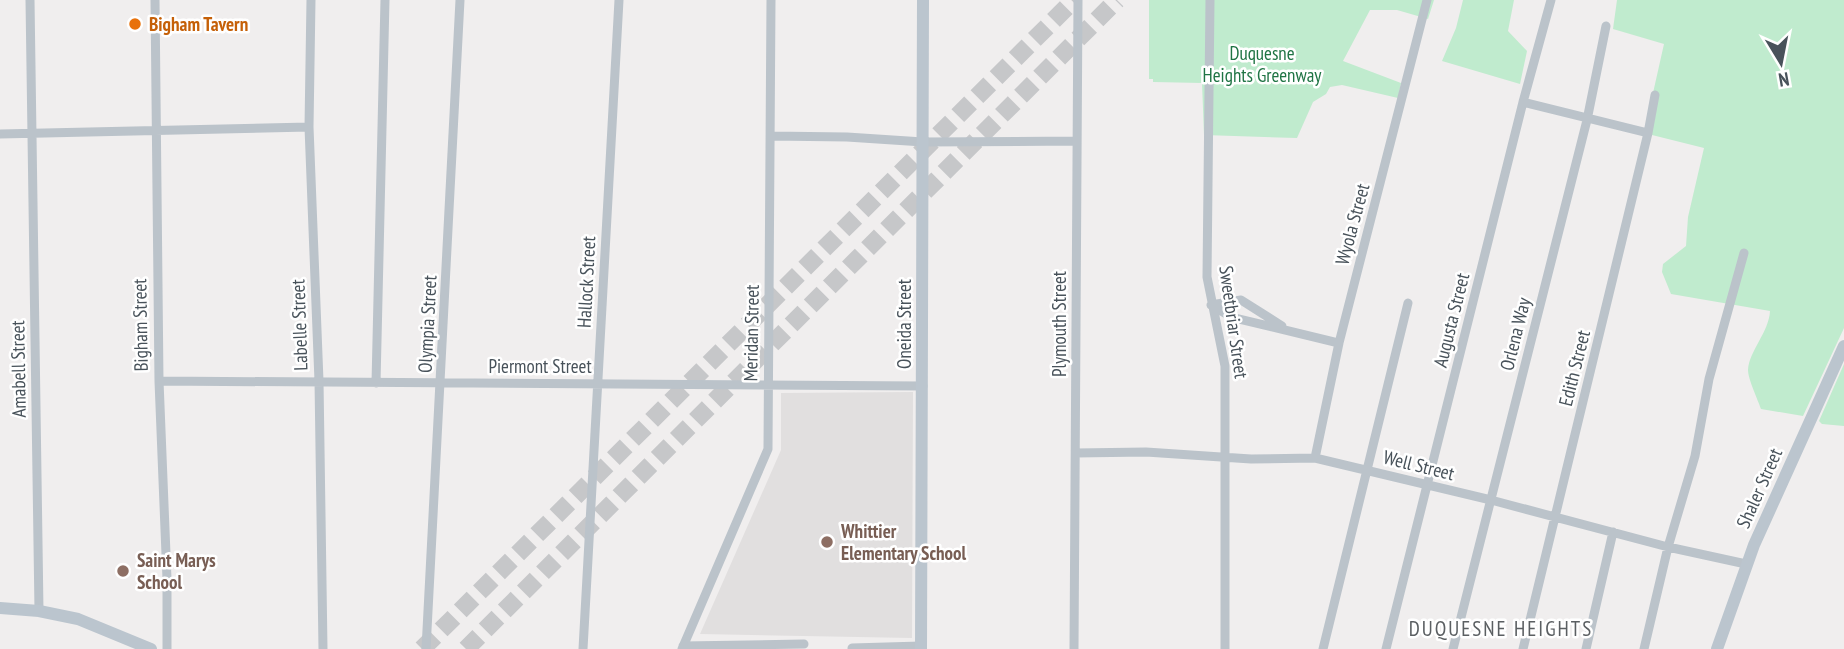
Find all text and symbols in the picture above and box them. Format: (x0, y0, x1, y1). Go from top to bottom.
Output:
place label: Bigham Tavern (149, 12, 248, 36)
marker: Bigham Tavern (127, 16, 143, 32)
north arrow (1746, 28, 1816, 98)
park label: Duquesne Heights Greenway (1203, 41, 1322, 87)
text: N (1777, 67, 1791, 92)
street label: Wyola Street (1330, 180, 1375, 267)
street label: Hallock Street (572, 235, 600, 329)
street label: Sweetbriar Street (1214, 264, 1254, 381)
street label: Plymouth Street (1047, 270, 1071, 377)
street label: Augusta Street (1428, 270, 1474, 370)
street label: Olympia Street (412, 274, 442, 373)
street label: Bigham Street (127, 278, 153, 372)
street label: Labelle Street (285, 278, 313, 371)
street label: Oneida Street (892, 278, 916, 369)
street label: Meridan Street (738, 284, 764, 382)
street label: Orlena Way (1494, 294, 1536, 373)
street label: Amabell Street (5, 319, 31, 418)
street label: Edith Street (1553, 327, 1595, 408)
street label: Piermont Street (488, 354, 592, 378)
street label: Shaler Street (1731, 444, 1788, 532)
street label: Well Street (1381, 445, 1458, 486)
place label: Whittier Elementary School (840, 519, 966, 565)
marker: Whittier Elementary School (819, 534, 835, 550)
place label: Saint Marys School (137, 548, 216, 594)
marker: Saint Marys School (115, 563, 131, 579)
district label: DUQUESNE HEIGHTS (1409, 615, 1593, 642)

